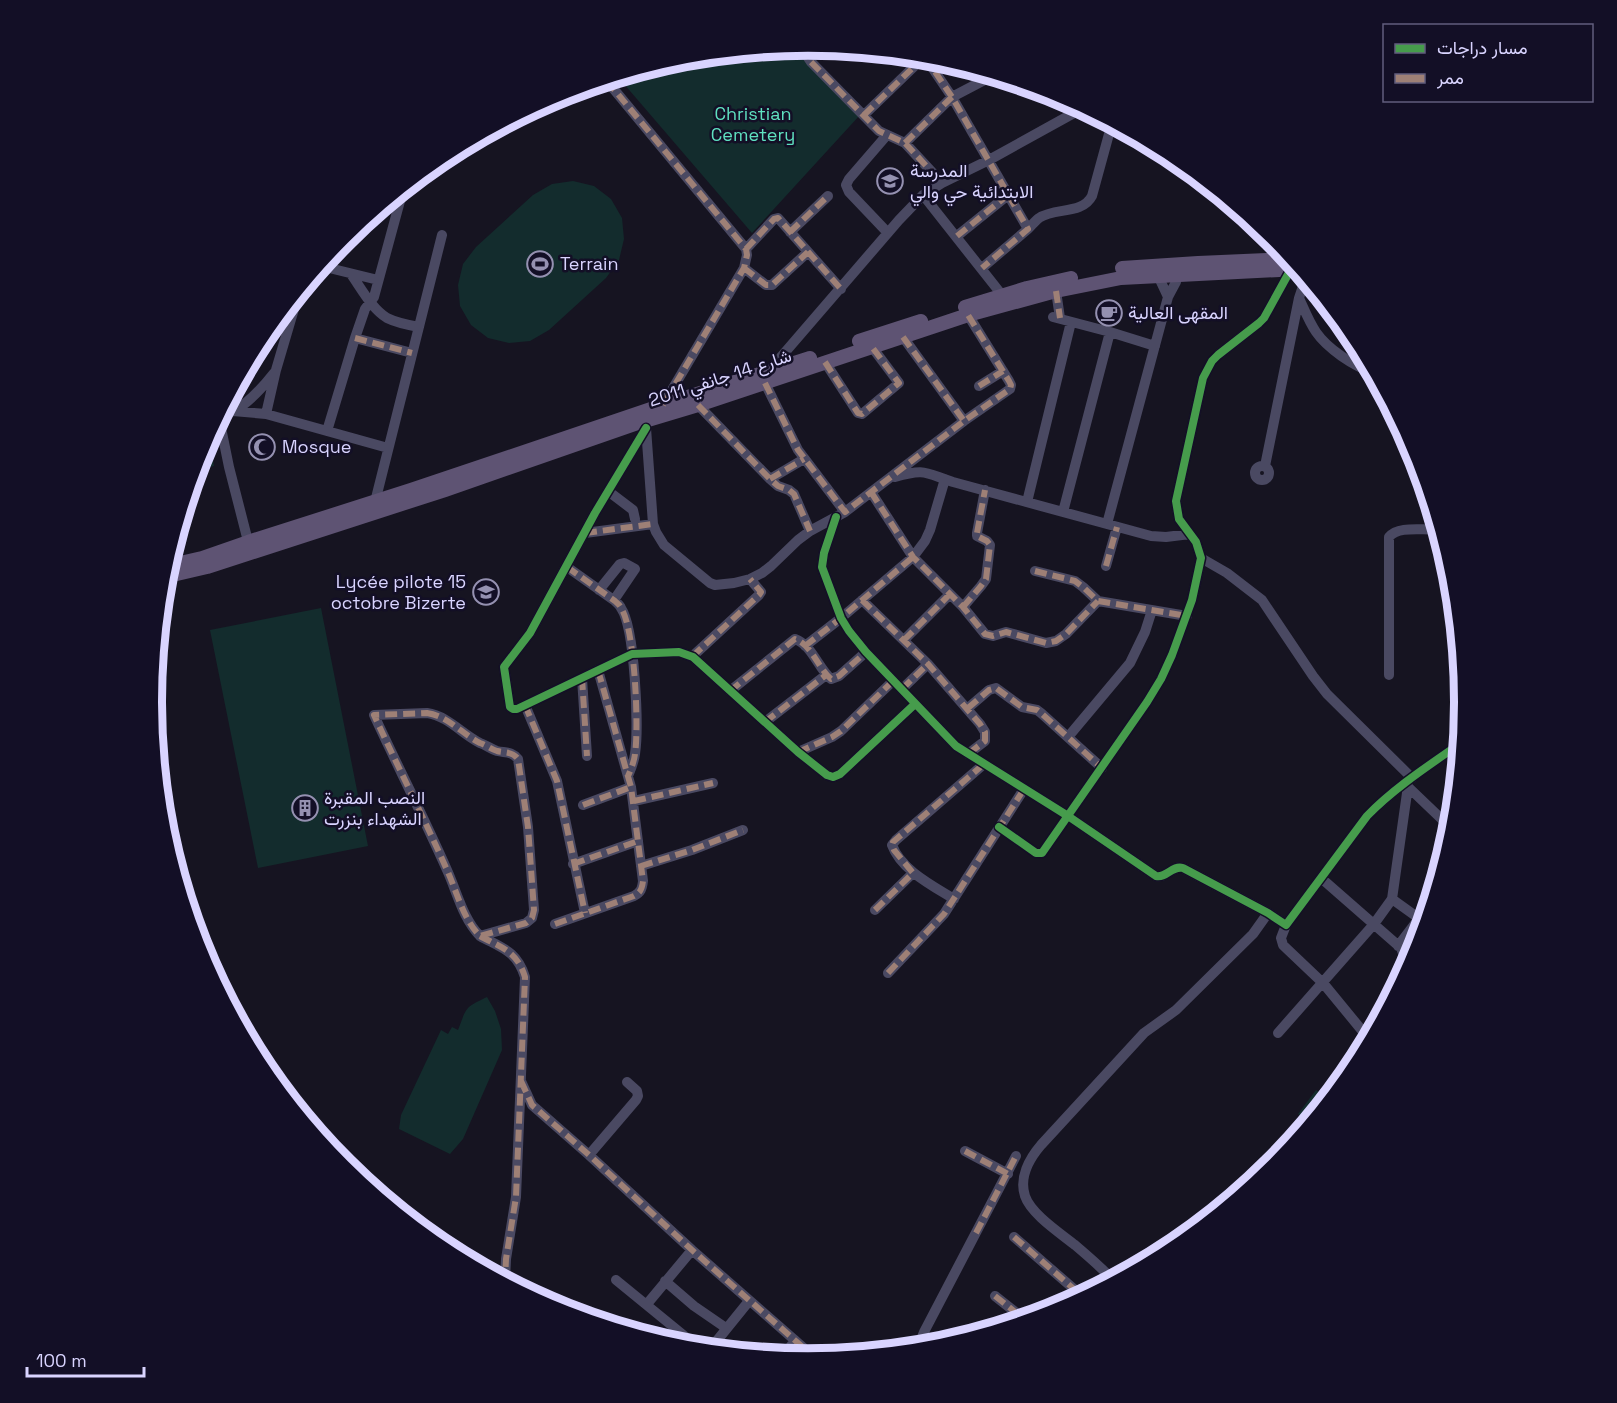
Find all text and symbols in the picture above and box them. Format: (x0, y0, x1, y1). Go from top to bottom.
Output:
legend (1383, 24, 1593, 102)
text: مسار دراجات (1437, 36, 1528, 59)
text: ممر (1436, 66, 1464, 89)
park label: Christian Cemetery (711, 102, 795, 146)
place label: المدرسة الابتدائية حي والي (910, 159, 1033, 207)
school or university icon: المدرسة الابتدائية حي والي (875, 166, 905, 196)
sports icon: Terrain (525, 249, 555, 279)
place label: Terrain (560, 252, 619, 275)
cafe icon: المقهى العالية (1094, 298, 1124, 328)
place label: المقهى العالية (1128, 301, 1228, 324)
street label: شارع 14 جانفي 2011 (646, 344, 795, 415)
mosque icon: Mosque (247, 432, 277, 462)
place label: Mosque (282, 435, 351, 458)
place label: Lycée pilote 15 octobre Bizerte (331, 570, 466, 614)
school or university icon: Lycée pilote 15 octobre Bizerte (471, 577, 501, 607)
place label: النصب المقبرة الشهداء بنزرت (324, 786, 425, 830)
building icon: النصب المقبرة الشهداء بنزرت (290, 793, 320, 823)
scale bar (27, 1340, 144, 1378)
text: 100 m (36, 1349, 87, 1372)

